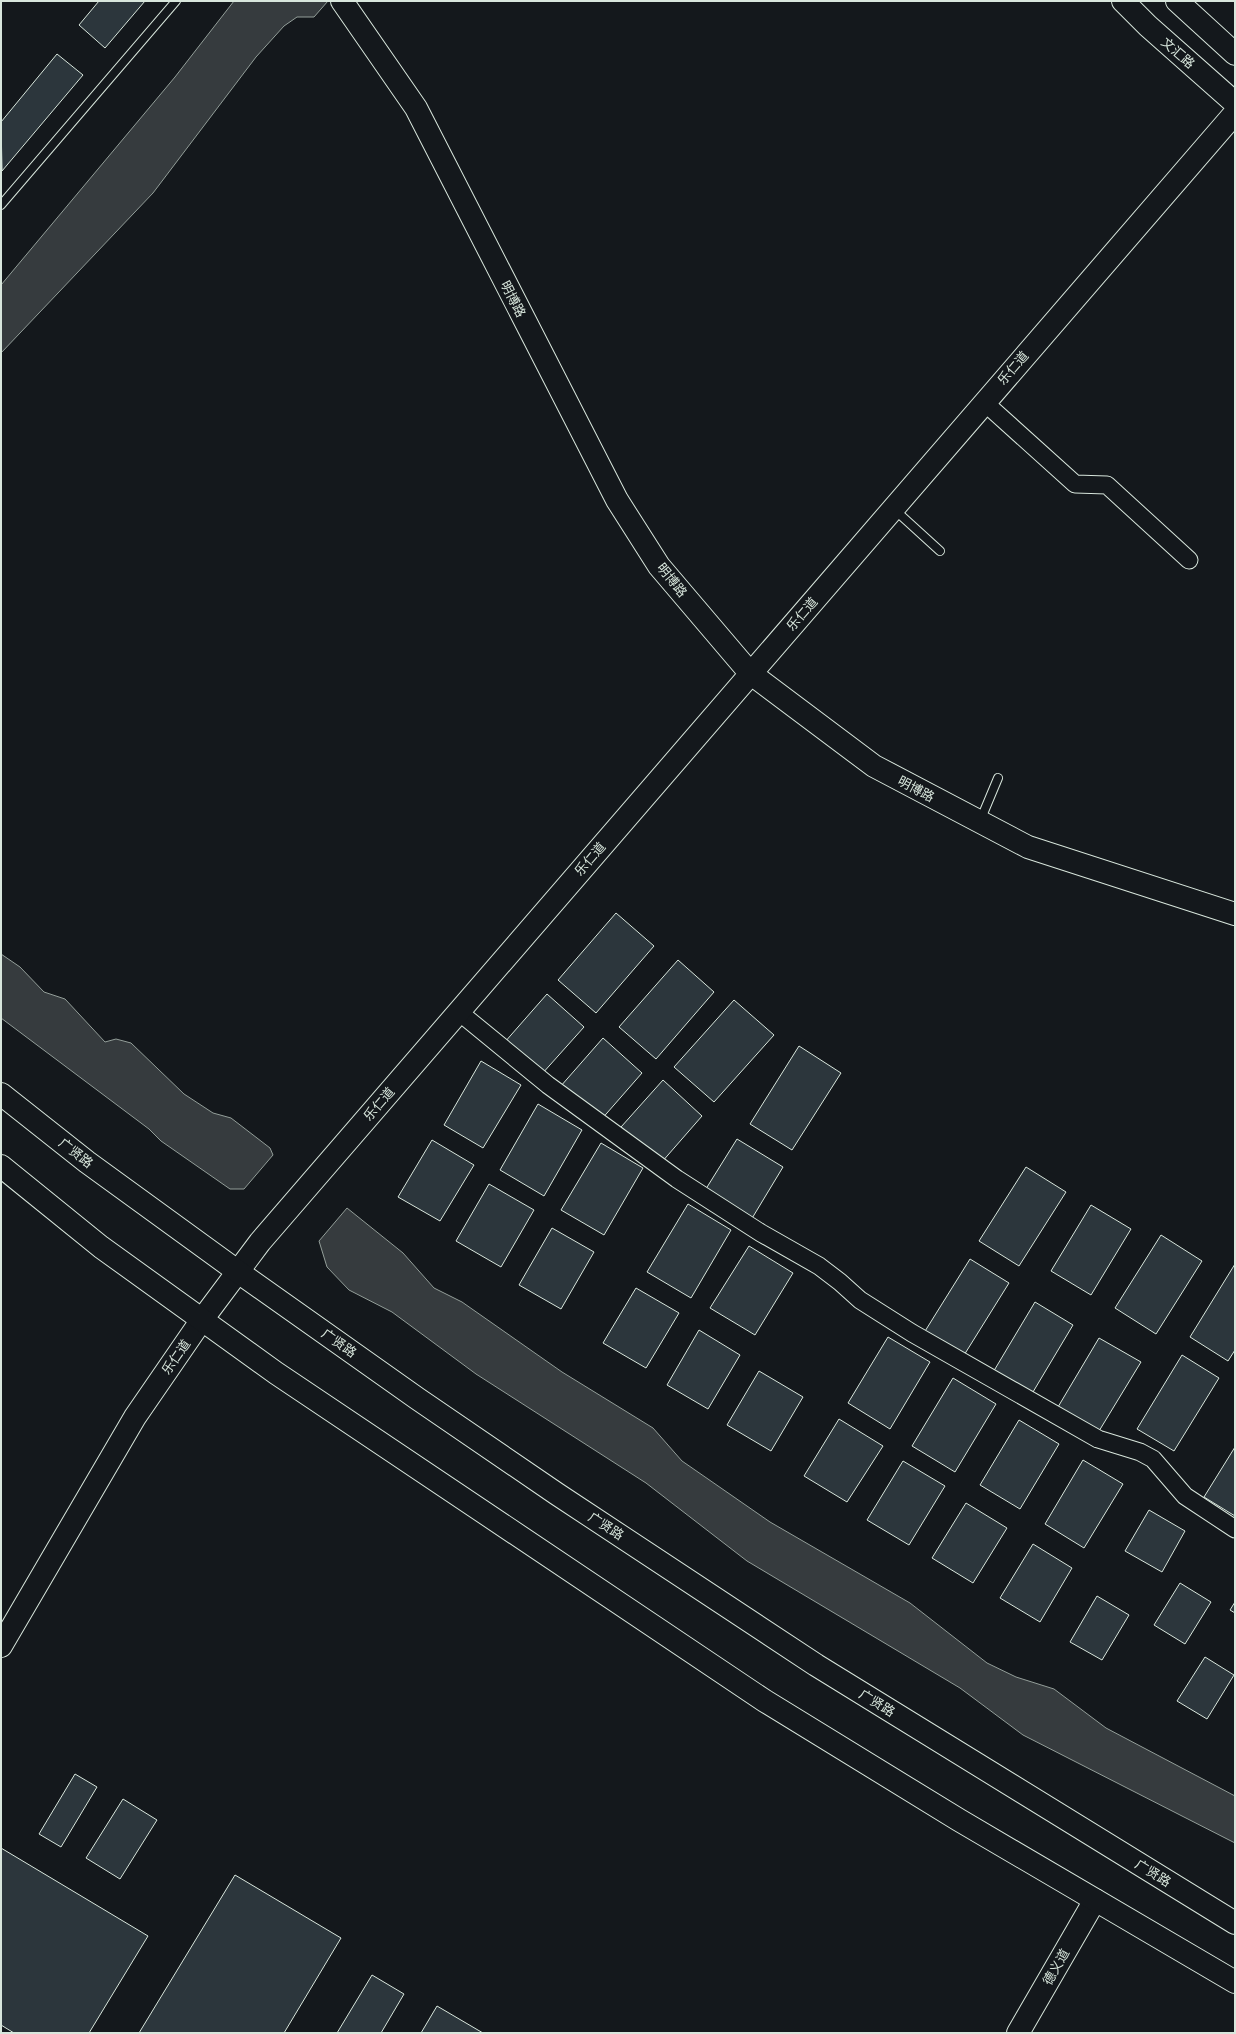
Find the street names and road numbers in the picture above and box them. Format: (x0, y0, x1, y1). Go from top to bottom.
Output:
street label: 文汇路 (1158, 35, 1198, 71)
street label: 明博路 (497, 278, 529, 320)
street label: 乐仁道 (995, 348, 1031, 388)
street label: 明博路 (654, 560, 690, 600)
street label: 乐仁道 (784, 594, 820, 634)
street label: 明博路 (895, 773, 937, 805)
street label: 乐仁道 (572, 839, 608, 879)
street label: 乐仁道 (361, 1084, 397, 1124)
street label: 广贤路 (56, 1135, 96, 1171)
street label: 广贤路 (319, 1326, 359, 1360)
street label: 乐仁道 (159, 1337, 193, 1377)
street label: 广贤路 (586, 1509, 626, 1543)
street label: 广贤路 (856, 1686, 898, 1720)
street label: 广贤路 (1132, 1856, 1174, 1890)
street label: 德义道 (1040, 1946, 1072, 1988)

